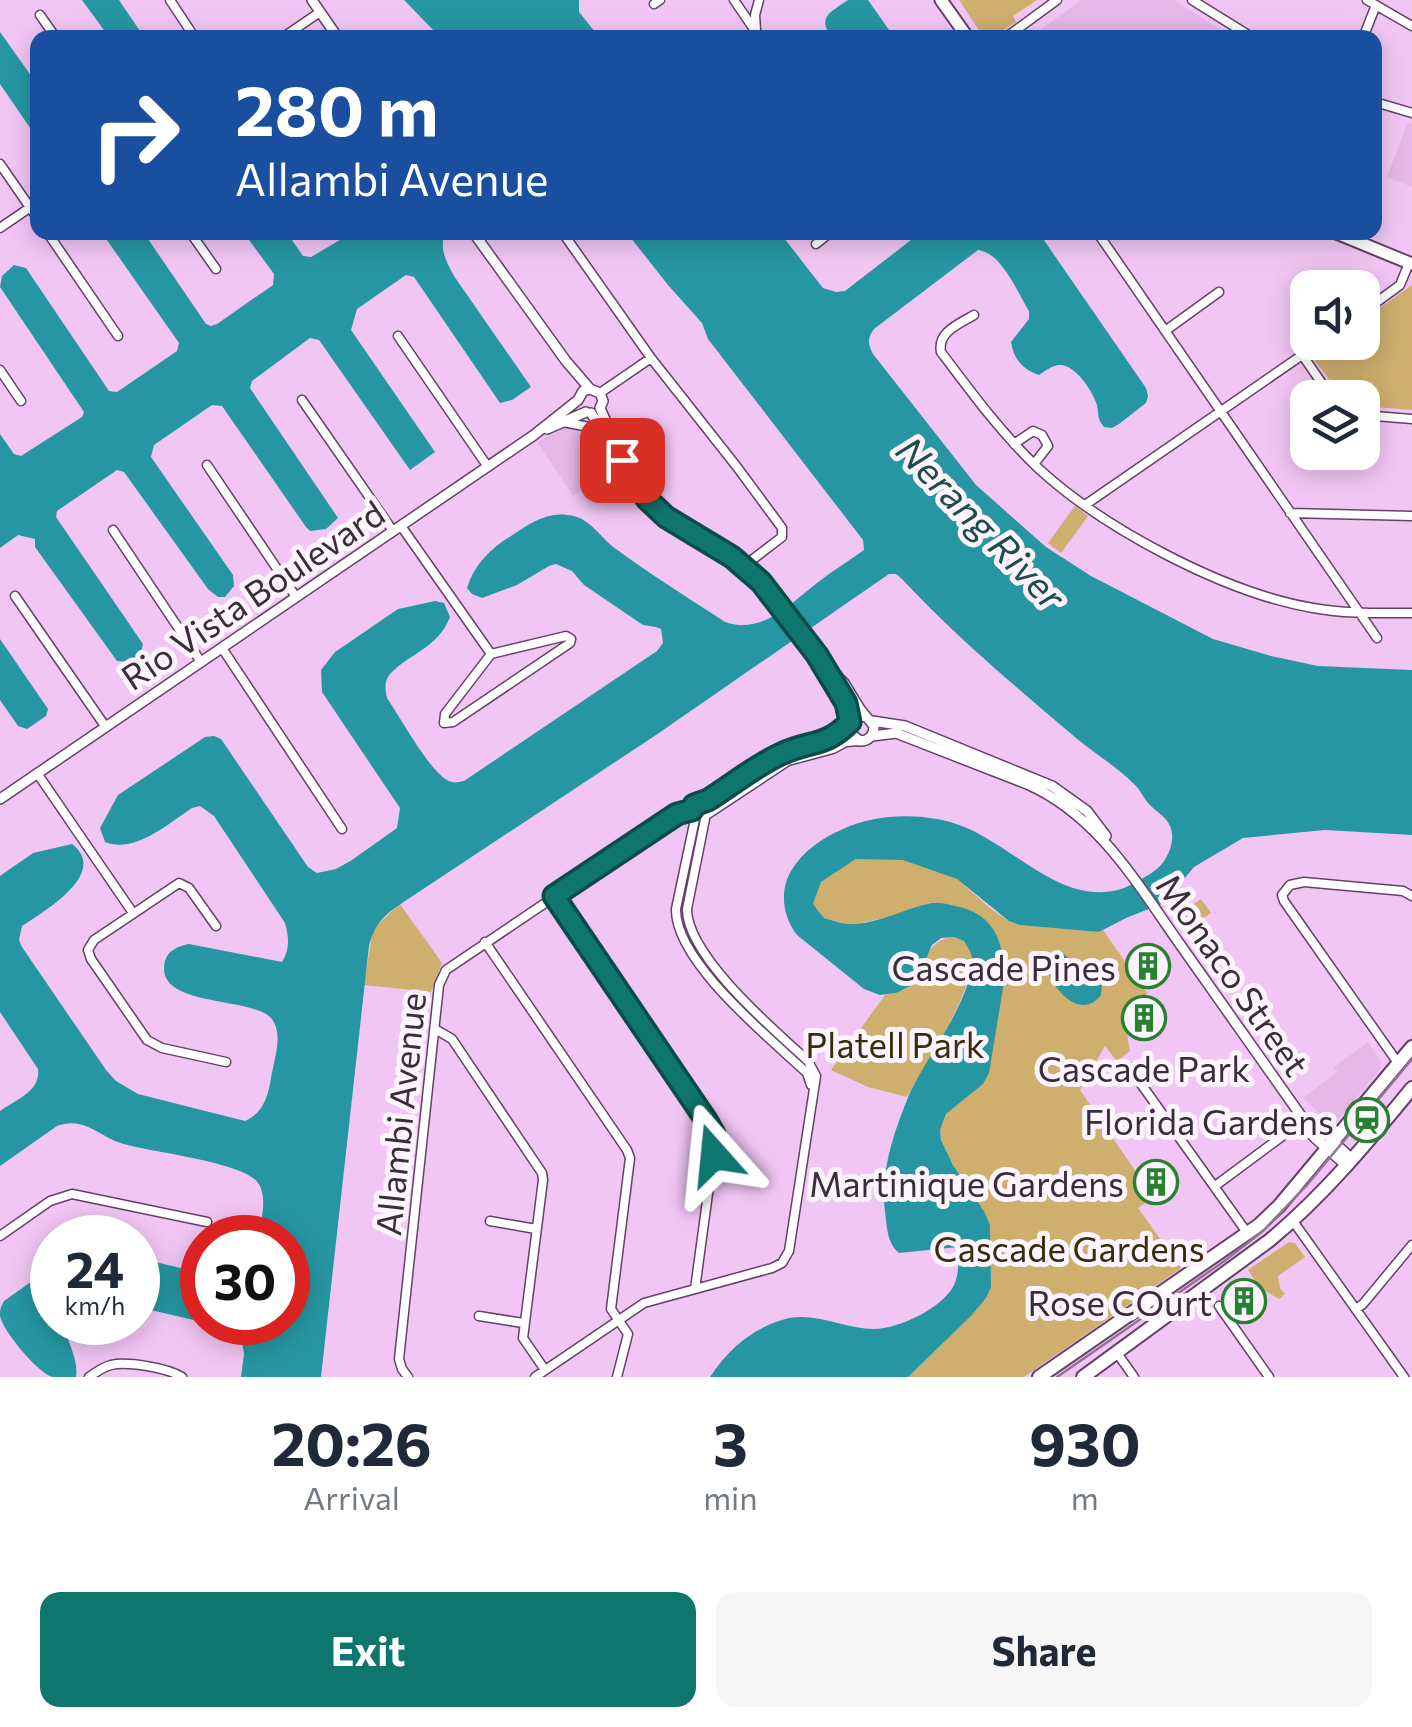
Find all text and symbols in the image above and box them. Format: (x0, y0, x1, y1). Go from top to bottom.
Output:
text: 280 m (235, 65, 439, 150)
icon: right (70, 70, 200, 200)
text: Allambi Avenue (235, 150, 549, 205)
map controls (1290, 270, 1380, 470)
button: sound (1290, 270, 1380, 360)
button: layers (1290, 380, 1380, 470)
pin (580, 418, 665, 503)
water label: Nerang River (888, 426, 1077, 620)
icon: arrive (595, 433, 650, 488)
street label: Rio Vista Boulevard (112, 490, 392, 698)
street label: Monaco Street (1149, 865, 1319, 1083)
building icon: Cascade Pines (1125, 943, 1171, 989)
place label: Cascade Pines (891, 945, 1116, 988)
street label: Allambi Avenue (365, 990, 433, 1238)
building icon: Cascade Park (1121, 995, 1167, 1041)
park label: Platell Park (805, 1022, 985, 1065)
place label: Cascade Park (1038, 1046, 1250, 1089)
station icon: Florida Gardens (1344, 1097, 1390, 1143)
place label: Florida Gardens (1084, 1099, 1334, 1142)
position arrow (662, 1103, 766, 1207)
building icon: Martinique Gardens (1133, 1159, 1179, 1205)
place label: Martinique Gardens (809, 1161, 1124, 1204)
speed limit sign: 30 (180, 1215, 310, 1345)
park label: Cascade Gardens (933, 1226, 1205, 1269)
text: 24 (66, 1237, 124, 1298)
building icon: Rose COurt (1221, 1278, 1267, 1324)
place label: Rose COurt (1028, 1280, 1212, 1323)
text: km/h (65, 1290, 125, 1320)
text: 20:26 (271, 1405, 432, 1478)
text: 3 (713, 1405, 748, 1478)
text: 930 (1029, 1405, 1141, 1478)
text: Arrival (303, 1477, 400, 1517)
text: min (703, 1477, 758, 1517)
text: m (1071, 1477, 1099, 1517)
button: Exit (40, 1592, 696, 1707)
button: Share (716, 1592, 1372, 1707)

